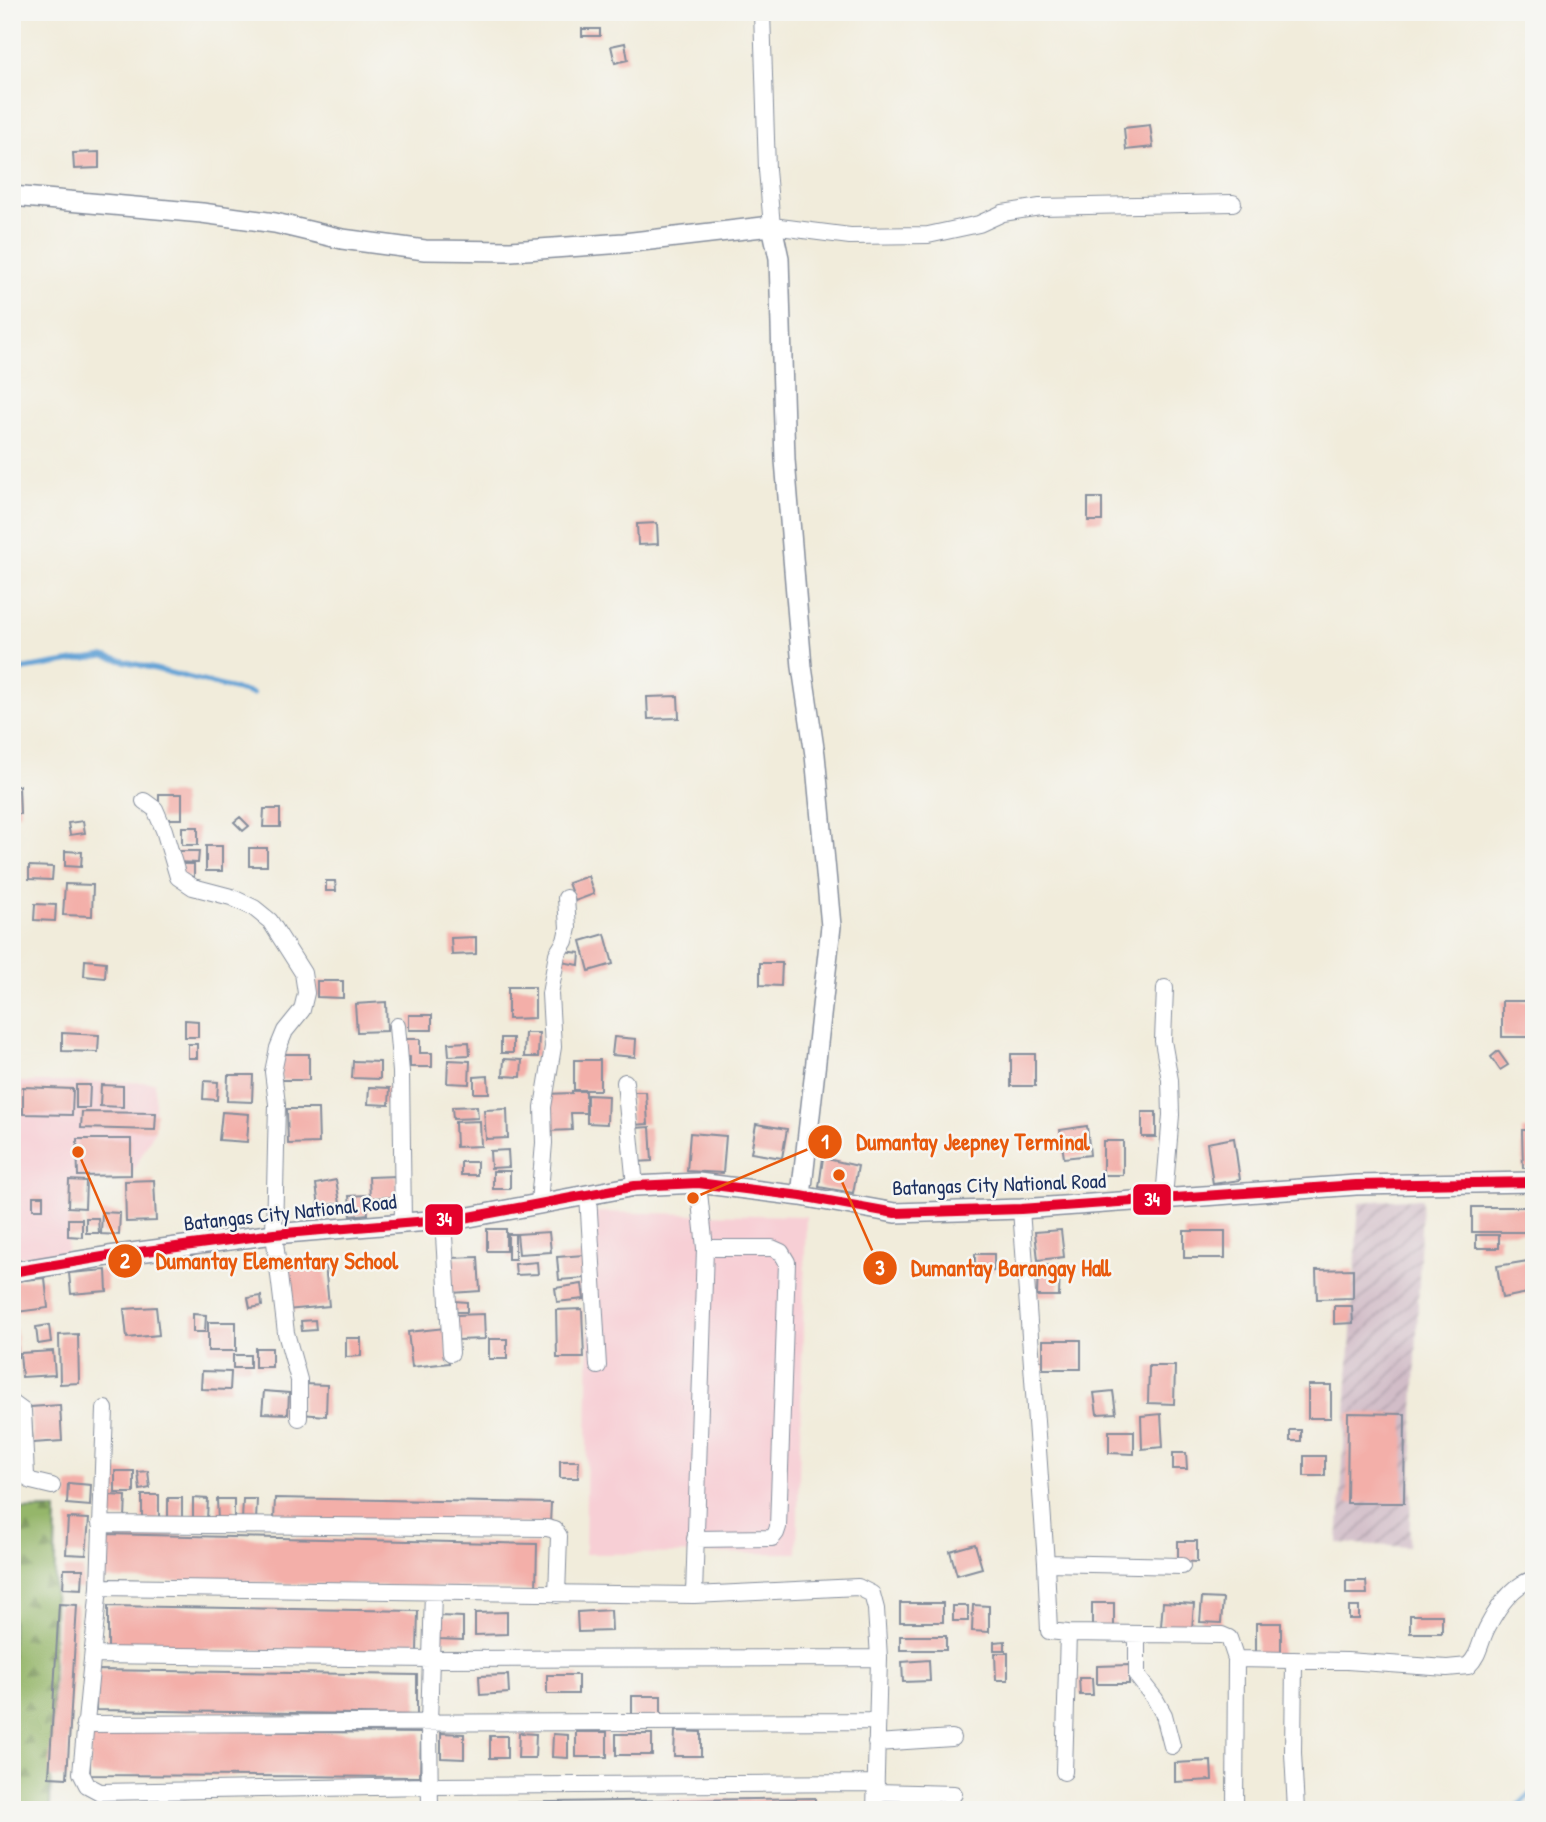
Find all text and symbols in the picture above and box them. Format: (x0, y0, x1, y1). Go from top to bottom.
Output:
callout: Dumantay Jeepney Terminal (807, 1120, 1104, 1164)
text: Dumantay Jeepney Terminal (856, 1126, 1091, 1158)
text: 1 (821, 1127, 829, 1156)
street label: Batangas City National Road (892, 1166, 1106, 1202)
line badge: 34 (1132, 1183, 1172, 1216)
street label: Batangas City National Road (182, 1186, 398, 1238)
text: 34 (1144, 1186, 1160, 1212)
line badge: 34 (424, 1203, 464, 1236)
text: 34 (436, 1206, 452, 1232)
callout: Dumantay Elementary School (107, 1239, 413, 1283)
text: Dumantay Elementary School (156, 1245, 399, 1277)
text: 2 (120, 1246, 130, 1275)
callout: Dumantay Barangay Hall (862, 1246, 1125, 1290)
text: Dumantay Barangay Hall (911, 1252, 1112, 1284)
text: 3 (875, 1253, 885, 1282)

